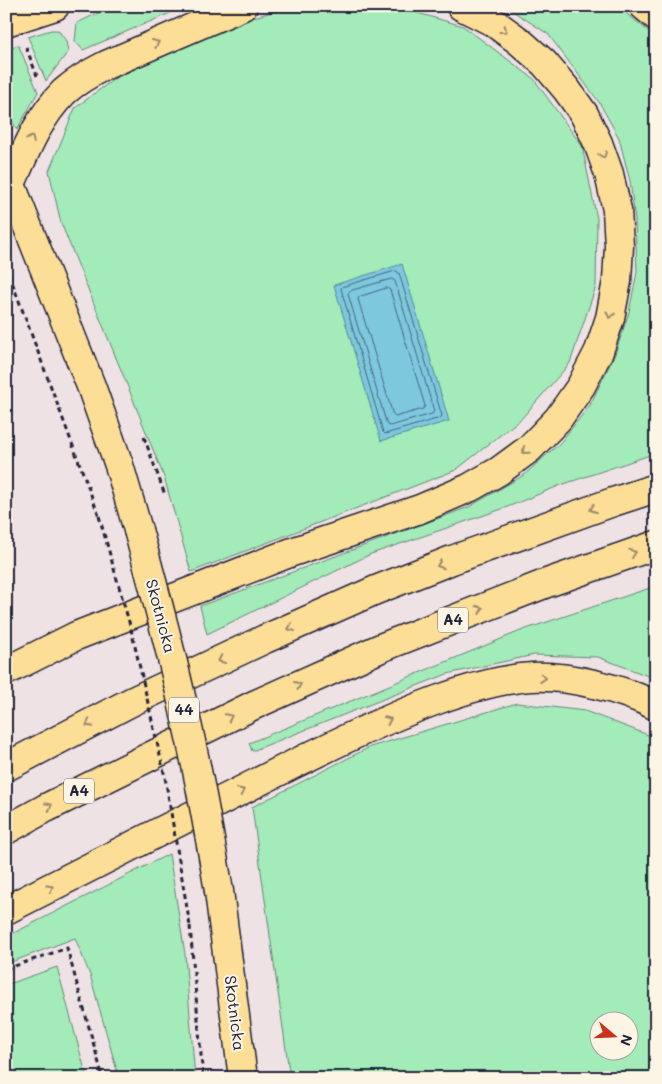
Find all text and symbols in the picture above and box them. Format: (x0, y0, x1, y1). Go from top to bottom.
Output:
one-way arrow (498, 24, 508, 33)
one-way arrow (151, 39, 160, 50)
one-way arrow (25, 135, 36, 144)
one-way arrow (597, 151, 607, 159)
one-way arrow (605, 311, 616, 320)
one-way arrow (522, 445, 531, 454)
one-way arrow (589, 503, 598, 513)
one-way arrow (628, 549, 637, 559)
one-way arrow (437, 559, 445, 569)
street label: Skotnicka (142, 577, 181, 655)
one-way arrow (475, 605, 484, 615)
road number: A4 (438, 608, 468, 632)
one-way arrow (287, 622, 296, 632)
one-way arrow (217, 654, 226, 664)
one-way arrow (539, 672, 547, 683)
one-way arrow (293, 680, 302, 691)
road number: 44 (169, 698, 199, 722)
one-way arrow (223, 714, 232, 724)
one-way arrow (383, 715, 392, 726)
one-way arrow (86, 718, 95, 728)
road number: A4 (64, 778, 94, 804)
one-way arrow (236, 787, 245, 797)
one-way arrow (44, 802, 53, 812)
one-way arrow (44, 884, 53, 894)
street label: Skotnicka (220, 974, 251, 1052)
north arrow (590, 1012, 640, 1062)
text: N (616, 1032, 637, 1049)

